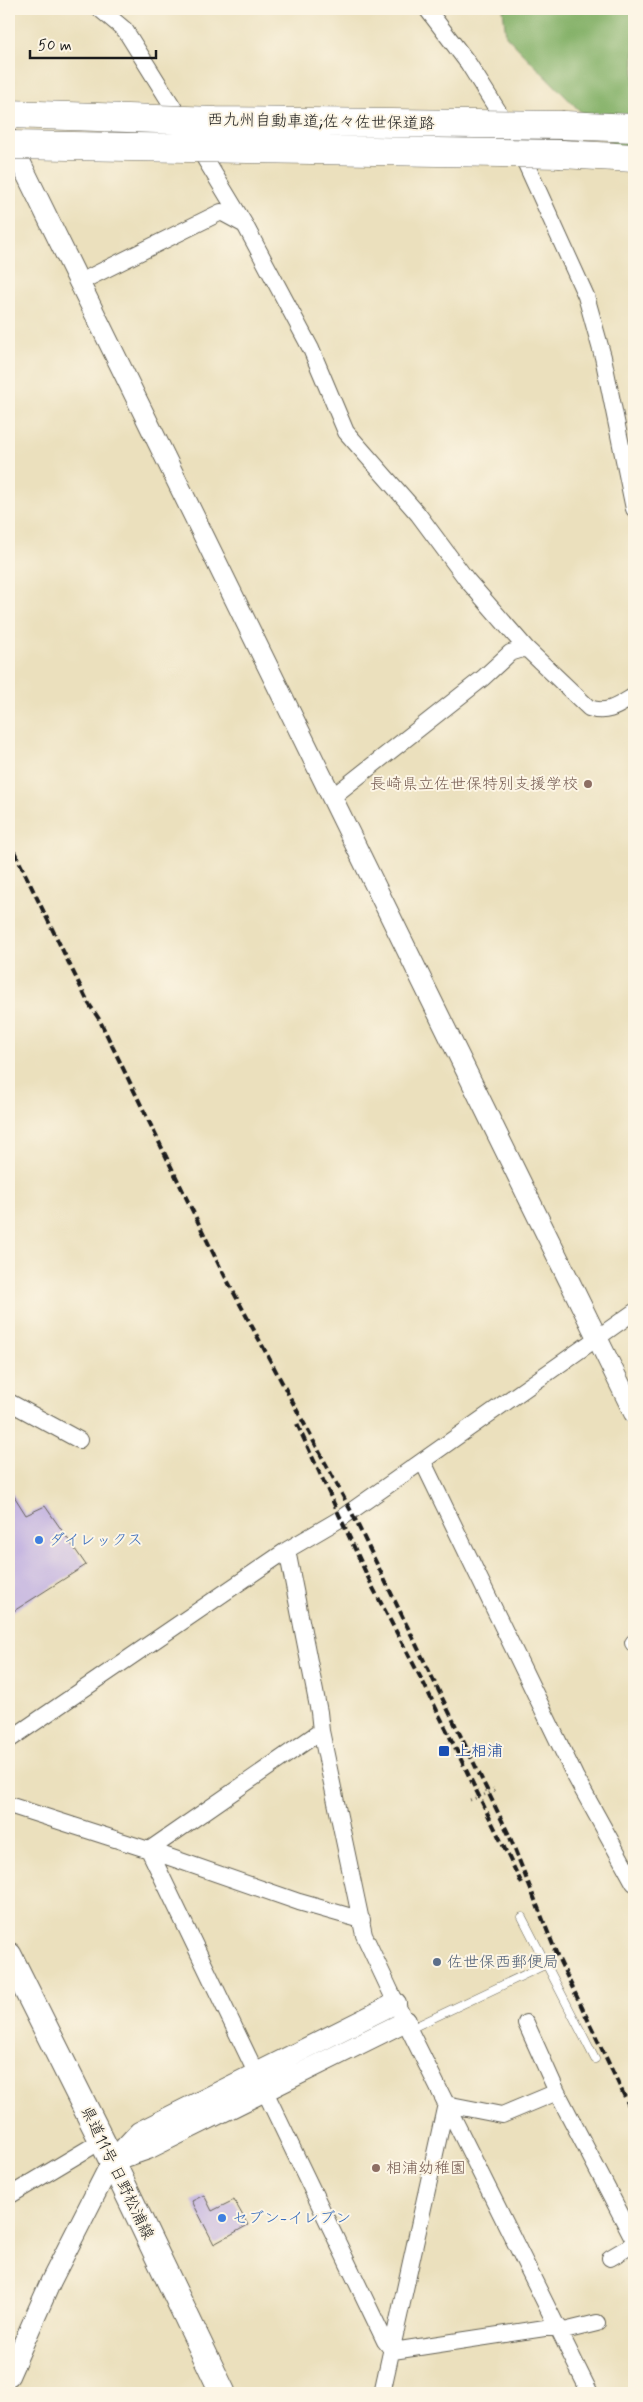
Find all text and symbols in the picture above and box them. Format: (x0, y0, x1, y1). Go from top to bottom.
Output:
scale bar (30, 28, 156, 60)
text: 50 m (38, 36, 72, 56)
street label: 西九州自動車道;佐々佐世保道路 (207, 110, 435, 134)
place label: 長崎県立佐世保特別支援学校 (370, 774, 578, 795)
marker: 長崎県立佐世保特別支援学校 (582, 778, 594, 790)
place label: ダイレックス (49, 1530, 143, 1551)
marker: ダイレックス (33, 1534, 45, 1546)
place label: 上相浦 (455, 1741, 503, 1762)
marker: 上相浦 (437, 1744, 451, 1758)
place label: 佐世保西郵便局 (447, 1952, 559, 1973)
marker: 佐世保西郵便局 (431, 1956, 443, 1968)
street label: 県道11号 日野松浦線 (75, 2103, 159, 2243)
place label: 相浦幼稚園 (386, 2158, 466, 2179)
marker: 相浦幼稚園 (370, 2162, 382, 2174)
place label: セブン-イレブン (232, 2208, 351, 2229)
marker: セブン-イレブン (216, 2212, 228, 2224)

